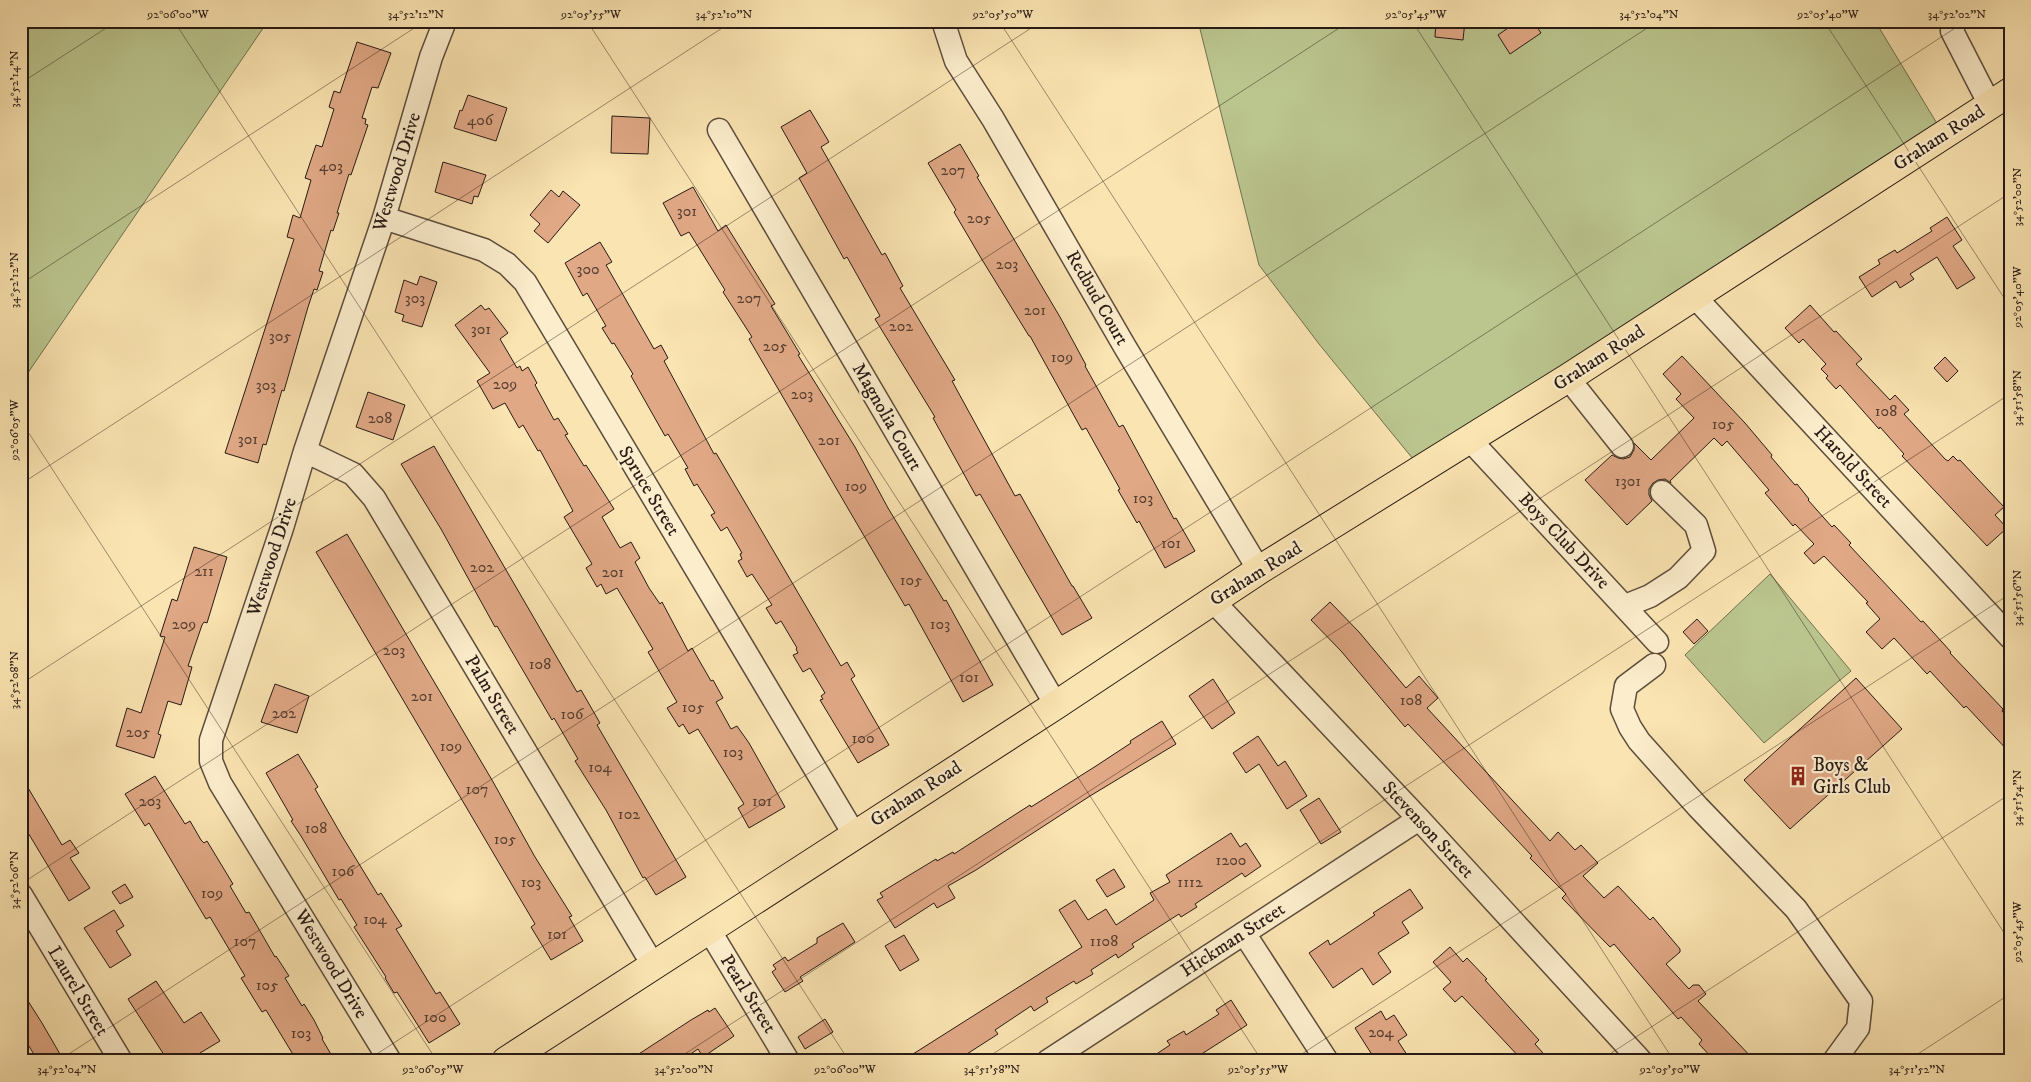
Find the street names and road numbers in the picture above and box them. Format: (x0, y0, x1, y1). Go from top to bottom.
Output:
street label: Graham Road (1889, 100, 1989, 176)
street label: Westwood Drive (368, 110, 426, 235)
street label: Redbud Court (1061, 246, 1133, 350)
street label: Graham Road (1549, 320, 1649, 396)
street label: Magnolia Court (847, 359, 927, 475)
street label: Harold Street (1809, 421, 1897, 513)
street label: Spruce Street (613, 442, 685, 540)
street label: Boys Club Drive (1513, 488, 1615, 594)
street label: Westwood Drive (242, 495, 302, 620)
street label: Graham Road (1206, 536, 1307, 611)
street label: Palm Street (459, 651, 525, 739)
street label: Graham Road (866, 756, 966, 832)
street label: Stevenson Street (1377, 777, 1479, 883)
street label: Hickman Street (1177, 898, 1289, 982)
street label: Westwood Drive (289, 904, 373, 1023)
street label: Laurel Street (42, 942, 114, 1040)
street label: Pearl Street (715, 950, 781, 1038)

